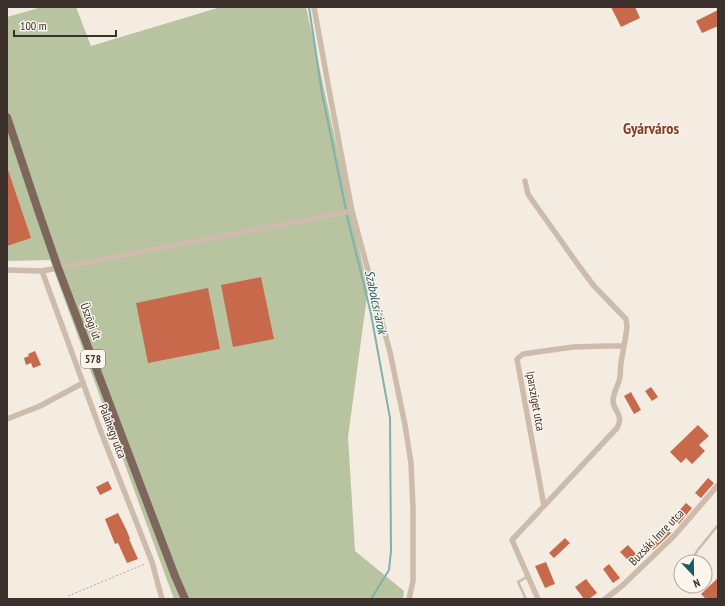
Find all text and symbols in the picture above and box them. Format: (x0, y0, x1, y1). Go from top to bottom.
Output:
scale bar (14, 12, 116, 38)
text: 100 m (20, 18, 47, 33)
district label: Gyárváros (623, 118, 679, 138)
water label: Szabolcsi-árok (361, 269, 391, 337)
street label: Üszögi út (77, 300, 105, 342)
road number: 578 (81, 350, 105, 368)
street label: Iparsziget utca (523, 370, 549, 432)
street label: Palahegy utca (96, 402, 130, 460)
street label: Buzsáki Imre utca (625, 505, 687, 568)
north arrow (673, 554, 713, 594)
text: N (691, 576, 702, 591)

